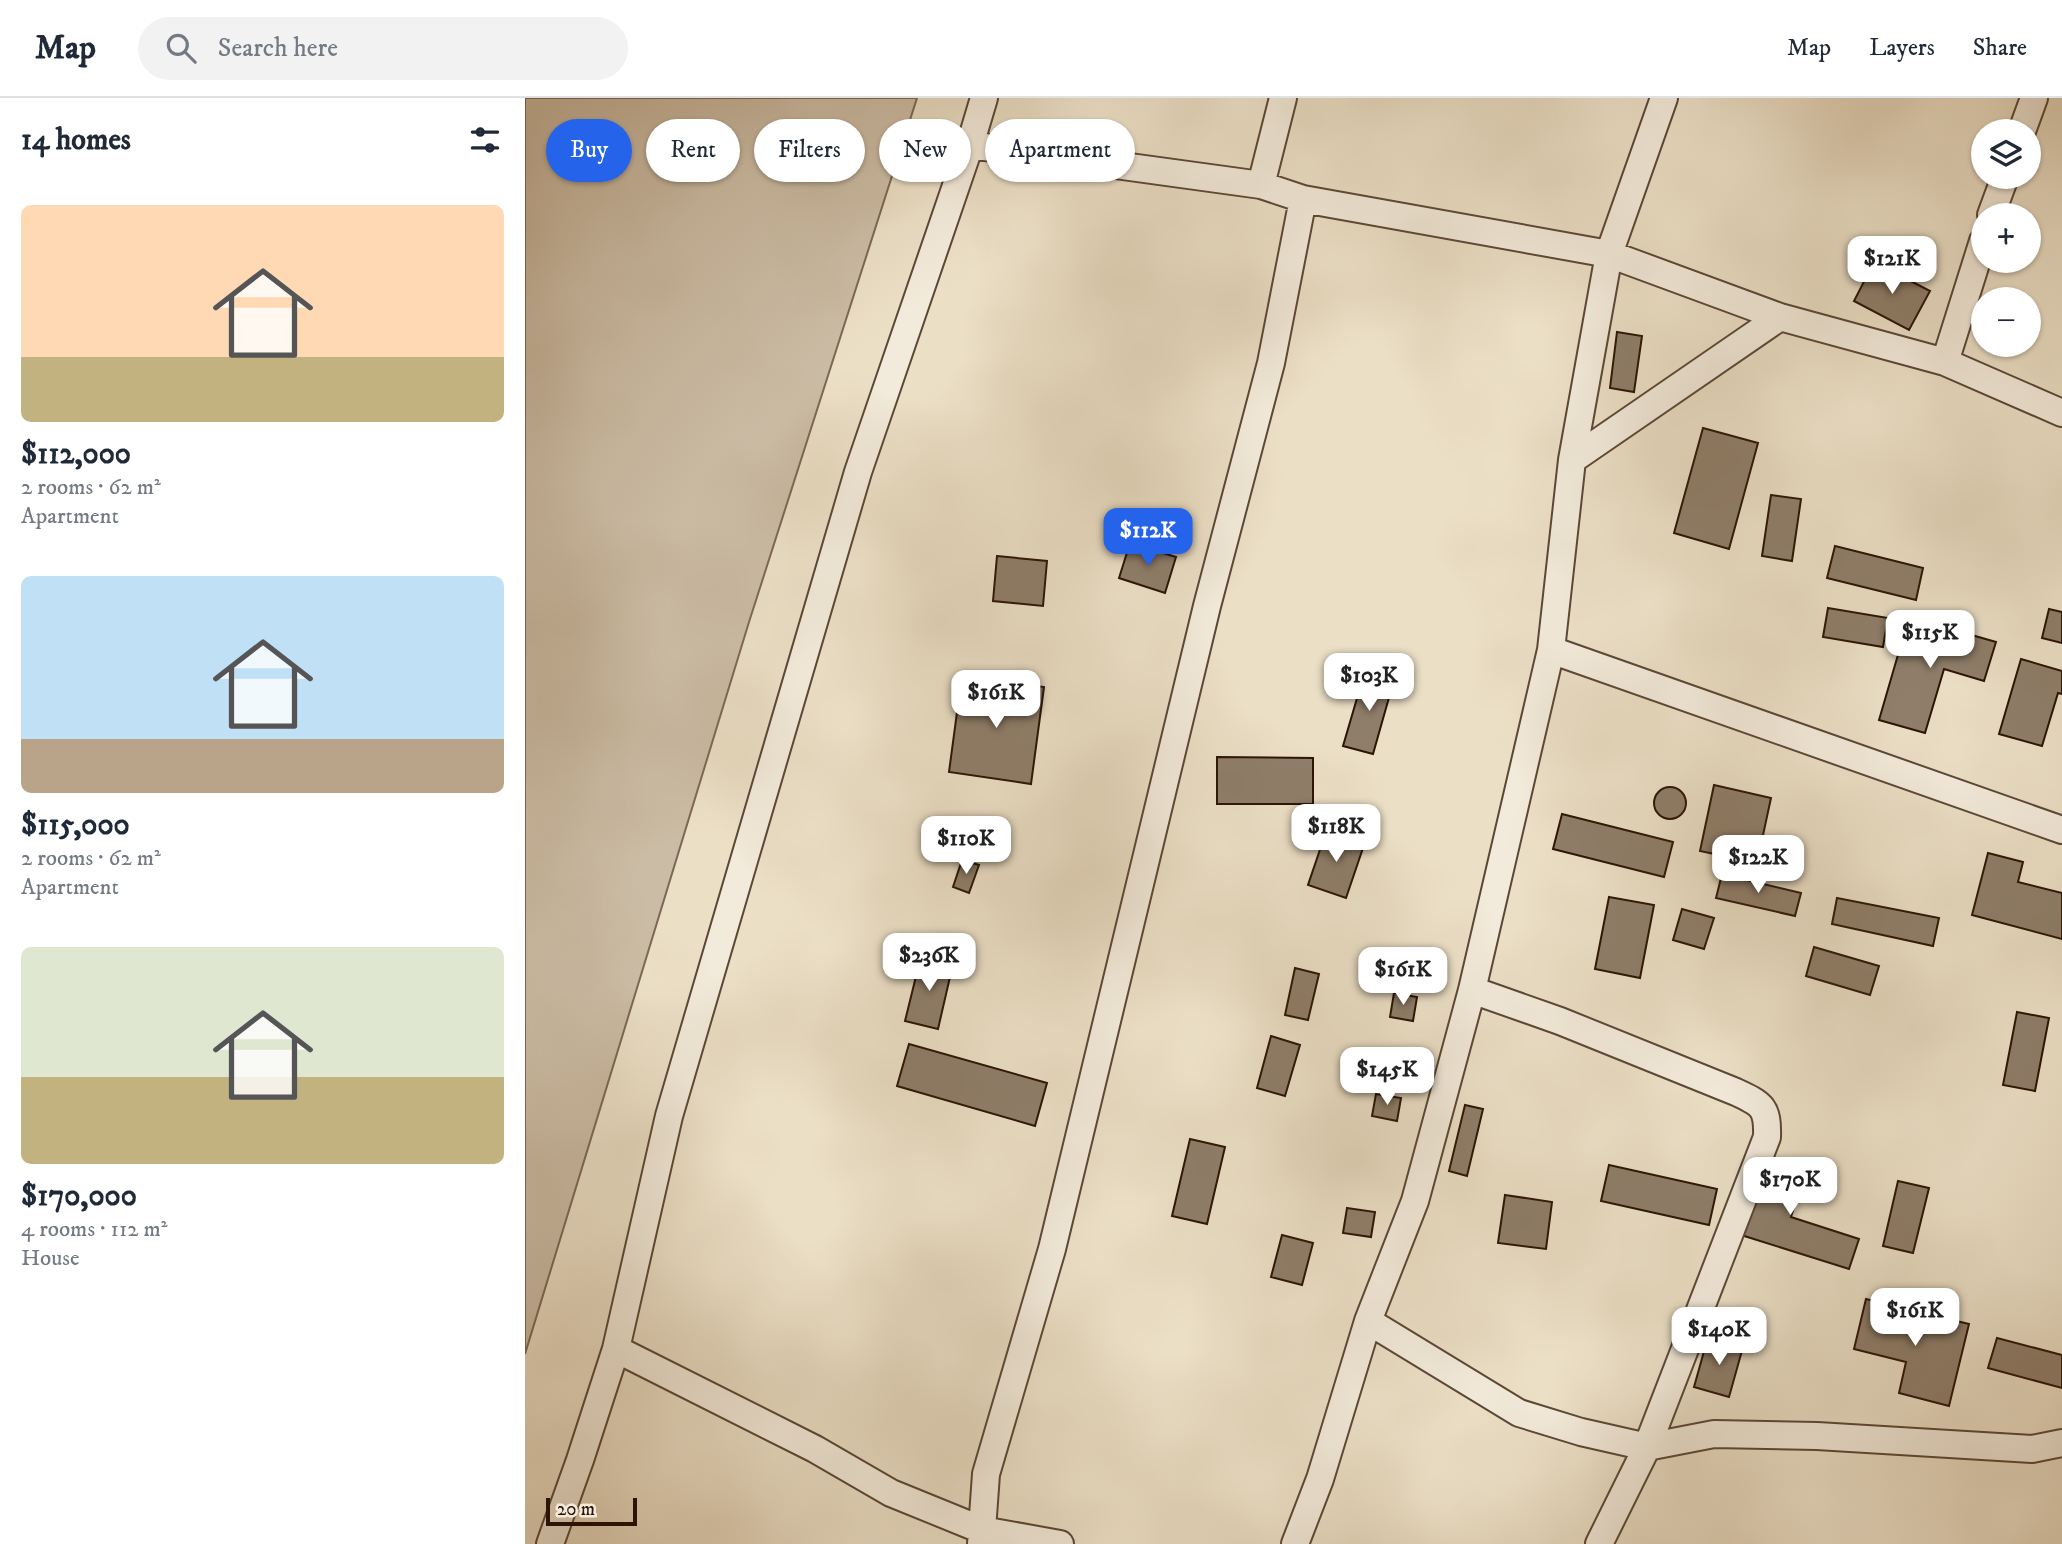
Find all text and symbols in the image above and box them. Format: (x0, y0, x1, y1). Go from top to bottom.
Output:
search box (138, 17, 628, 80)
text: Map (35, 28, 96, 69)
icon: search (162, 29, 200, 67)
text: Search here (218, 32, 338, 65)
text: Map (1787, 33, 1831, 63)
text: Layers (1869, 33, 1935, 63)
text: Share (1973, 33, 2027, 63)
chip: Buy (546, 119, 632, 182)
chip: Rent (646, 119, 740, 182)
chip: Filters (754, 119, 865, 182)
chip: New (879, 119, 971, 182)
chip: Apartment (985, 119, 1135, 182)
map controls (1971, 119, 2041, 357)
button: layers (1971, 119, 2041, 189)
icon: filters (466, 121, 504, 159)
text: 14 homes (21, 122, 131, 159)
button: + (1971, 203, 2041, 273)
pin: $121K (1843, 236, 1941, 296)
text: $121K (1864, 244, 1920, 273)
icon: home (200, 250, 326, 376)
button: − (1971, 287, 2041, 357)
text: $112,000 (21, 436, 131, 473)
text: 2 rooms · 62 m² (21, 473, 161, 502)
text: Apartment (21, 502, 119, 531)
pin: $112K (1099, 508, 1197, 568)
text: $112K (1120, 516, 1176, 545)
pin: $115K (1881, 610, 1979, 670)
text: $115K (1902, 618, 1958, 647)
icon: home (200, 621, 326, 747)
pin: $103K (1320, 654, 1418, 713)
text: $103K (1340, 661, 1398, 690)
pin: $161K (947, 670, 1045, 730)
text: $161K (967, 678, 1025, 707)
pin: $118K (1287, 804, 1385, 864)
text: $115,000 (21, 807, 130, 844)
text: $118K (1307, 812, 1365, 841)
pin: $110K (917, 816, 1015, 876)
text: $110K (937, 824, 995, 853)
pin: $122K (1709, 836, 1807, 895)
text: $122K (1728, 843, 1788, 872)
text: 2 rooms · 62 m² (21, 844, 161, 873)
text: Apartment (21, 873, 119, 902)
pin: $236K (880, 934, 978, 993)
text: $236K (899, 941, 959, 970)
pin: $161K (1354, 948, 1452, 1007)
text: $161K (1374, 955, 1432, 984)
icon: home (200, 992, 326, 1118)
pin: $145K (1338, 1048, 1436, 1107)
text: $145K (1356, 1055, 1418, 1084)
pin: $170K (1741, 1158, 1839, 1217)
text: $170K (1759, 1165, 1821, 1194)
text: $170,000 (21, 1178, 137, 1215)
text: 4 rooms · 112 m² (21, 1215, 168, 1244)
text: House (21, 1244, 79, 1273)
pin: $161K (1866, 1288, 1964, 1348)
text: $161K (1886, 1296, 1944, 1325)
pin: $140K (1670, 1308, 1768, 1367)
text: $140K (1688, 1315, 1750, 1344)
scale bar (546, 1495, 637, 1527)
text: 20 m (557, 1498, 595, 1521)

